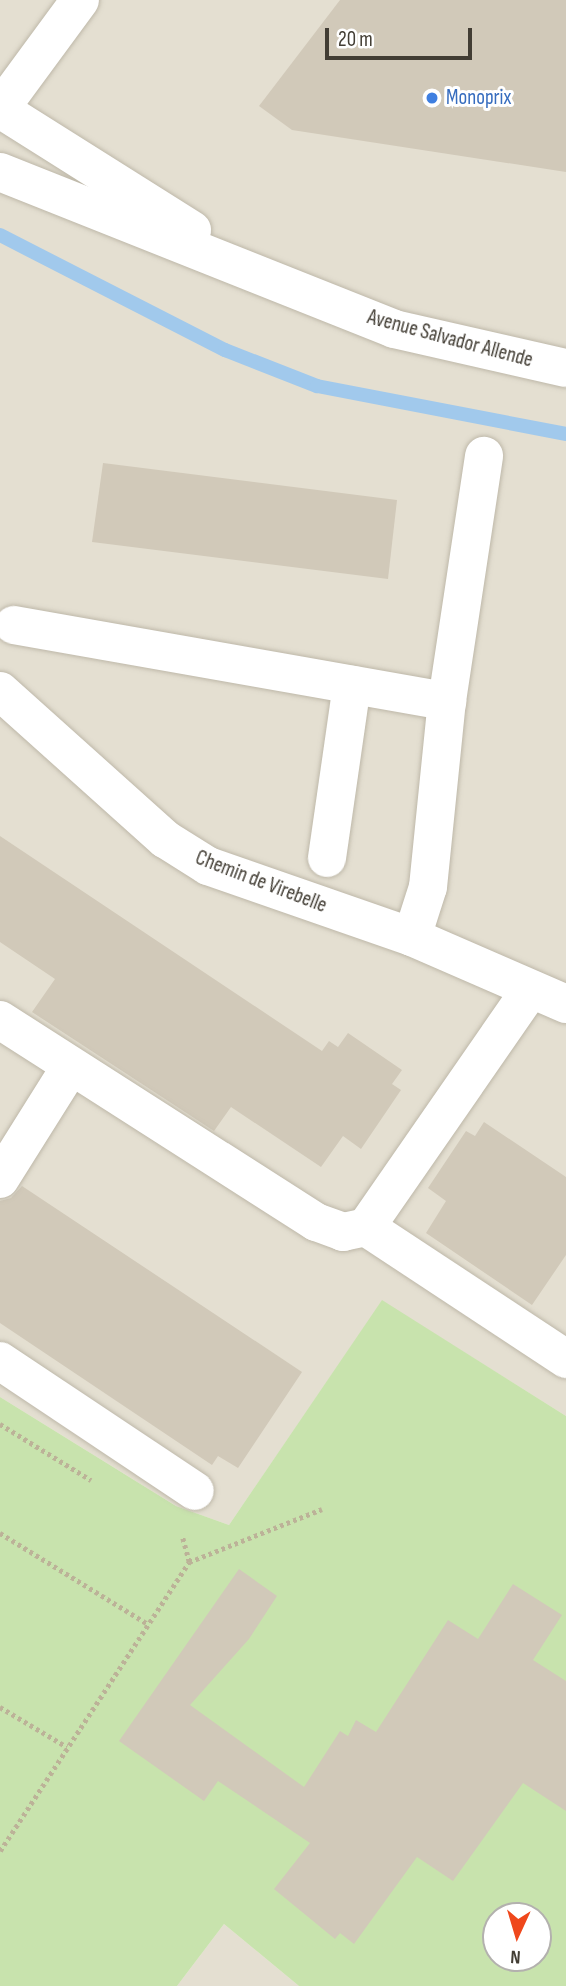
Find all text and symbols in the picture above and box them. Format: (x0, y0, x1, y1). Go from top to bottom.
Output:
scale bar (328, 14, 475, 58)
text: 20 m (338, 27, 373, 52)
place label: Monoprix (446, 85, 511, 111)
marker: Monoprix (424, 90, 440, 106)
street label: Avenue Salvador Allende (365, 305, 535, 373)
street label: Chemin de Virebelle (192, 845, 330, 919)
north arrow (482, 1902, 552, 1972)
text: N (510, 1945, 522, 1968)

